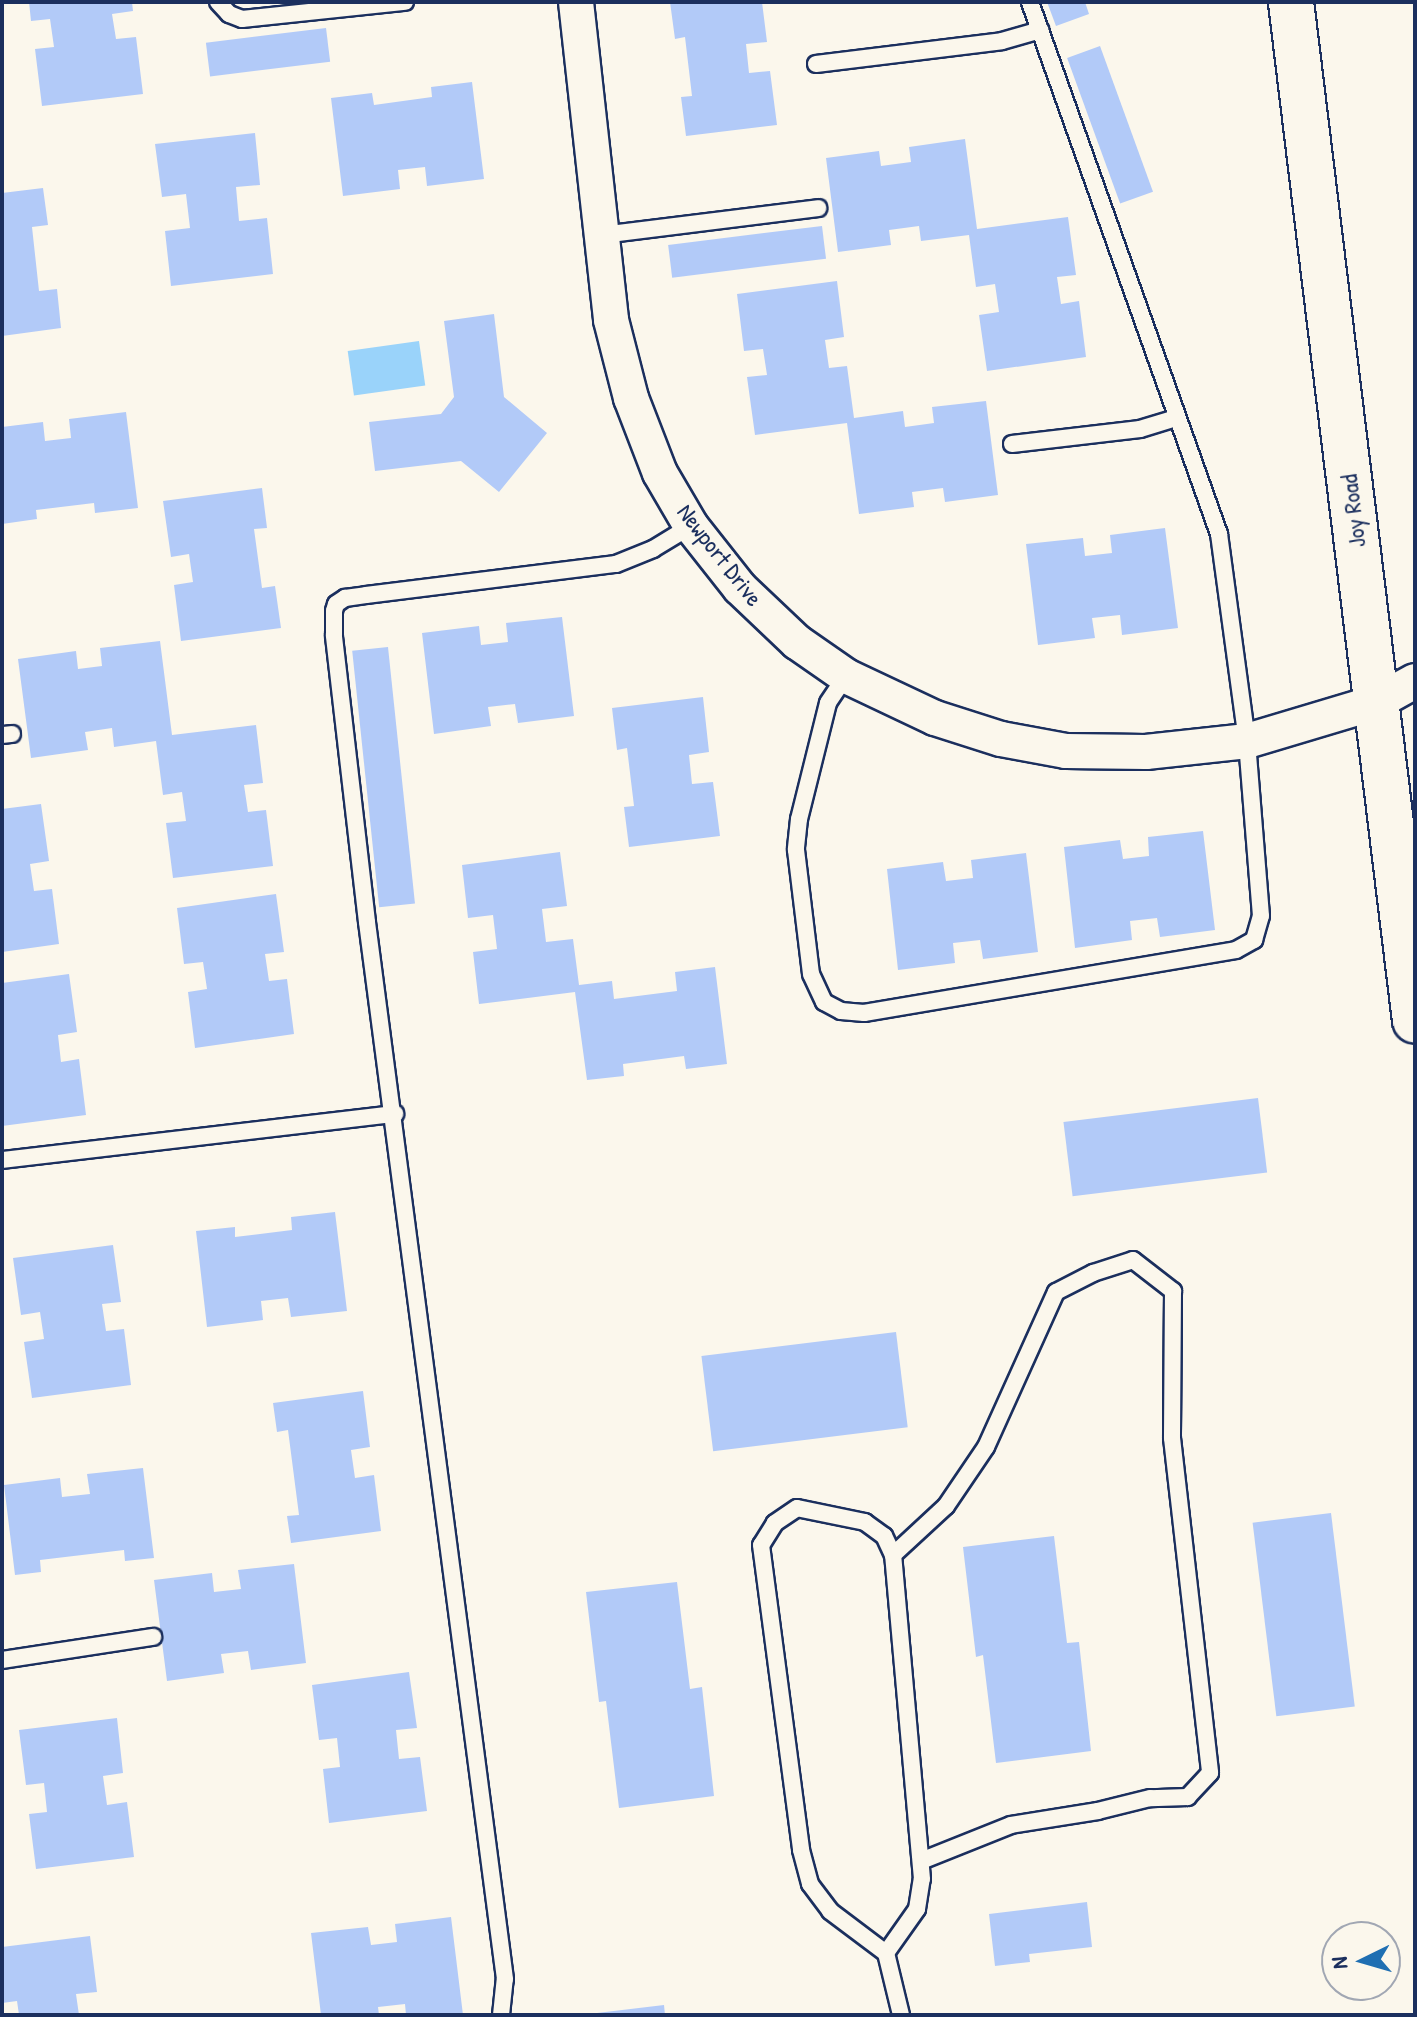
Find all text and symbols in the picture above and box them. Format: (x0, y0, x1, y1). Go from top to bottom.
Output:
street label: Joy Road (1334, 473, 1372, 549)
street label: Newport Drive (671, 498, 769, 612)
north arrow (1321, 1921, 1401, 2001)
text: N (1324, 1956, 1355, 1970)

